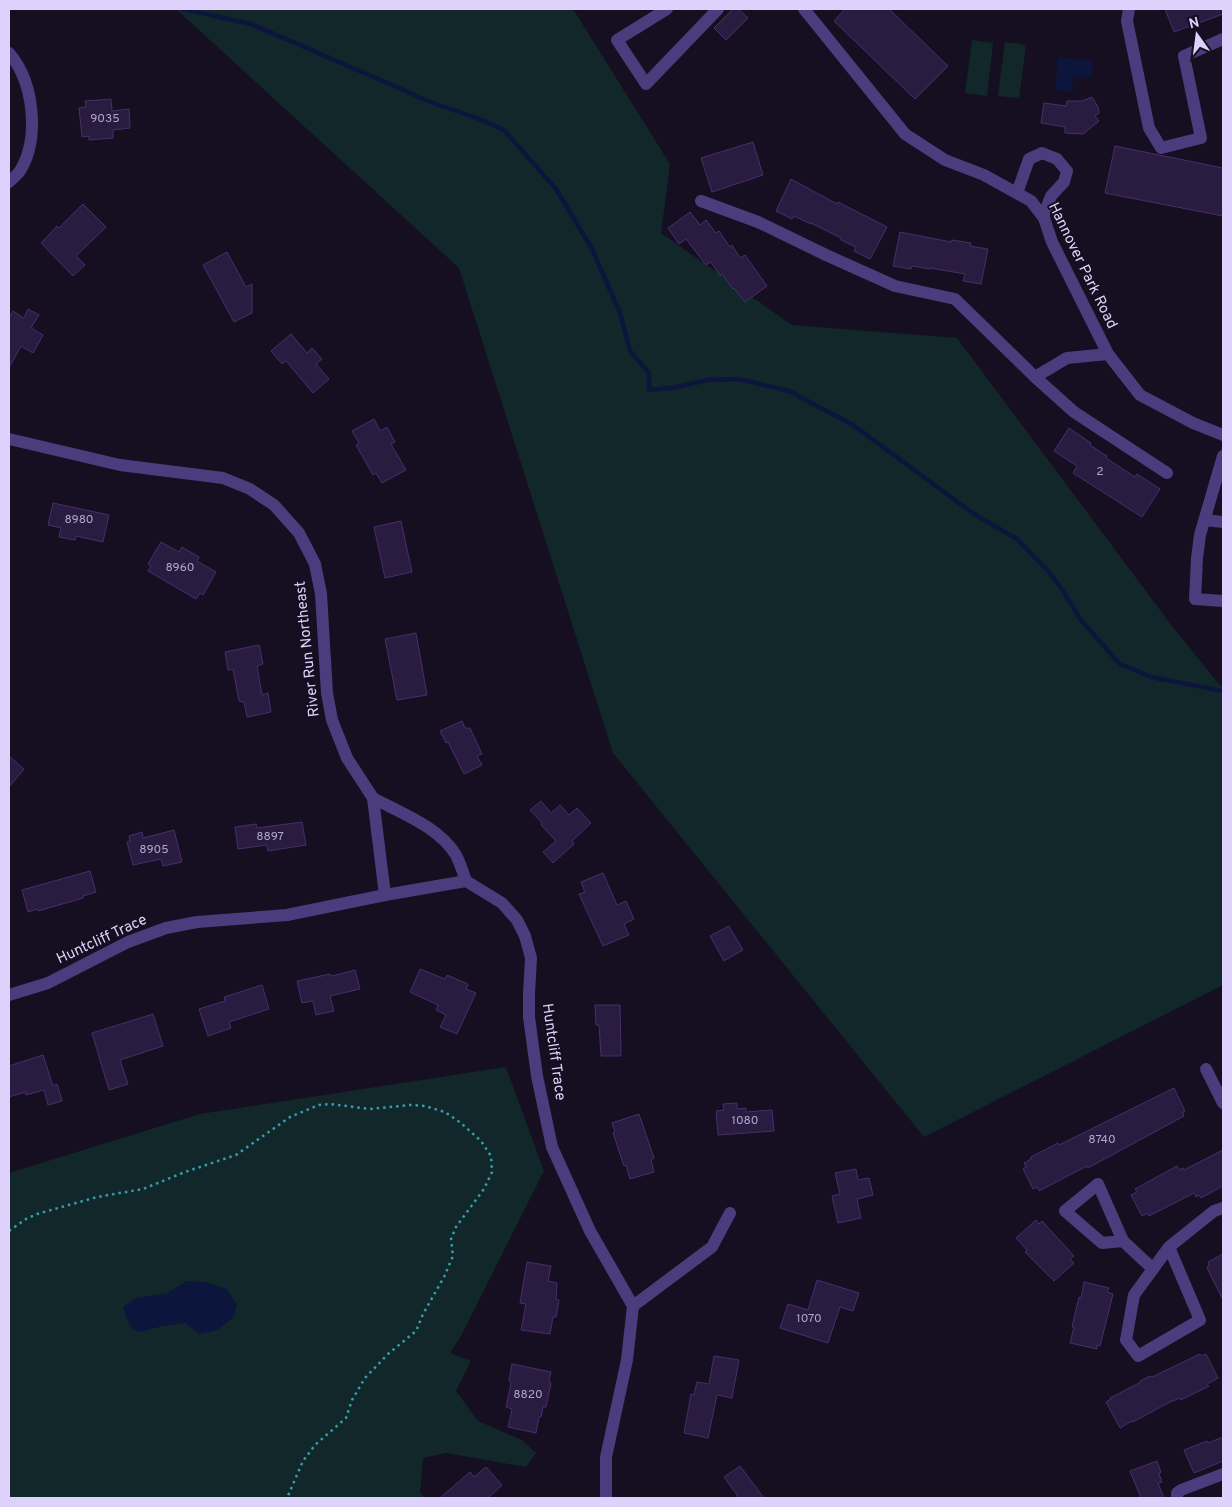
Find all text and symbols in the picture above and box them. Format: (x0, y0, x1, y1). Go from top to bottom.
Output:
north arrow (1172, 10, 1222, 60)
text: N (1187, 14, 1201, 33)
house number: 9035 (90, 111, 120, 127)
street label: Hannover Park Road (1043, 200, 1121, 332)
house number: 2 (1096, 464, 1104, 480)
house number: 8980 (64, 512, 94, 528)
house number: 8960 (165, 560, 195, 576)
street label: River Run Northeast (291, 580, 325, 718)
house number: 8897 (256, 829, 284, 845)
house number: 8905 (139, 842, 169, 858)
street label: Huntcliff Trace (54, 911, 150, 969)
street label: Huntcliff Trace (537, 1002, 569, 1102)
house number: 1080 (731, 1113, 759, 1129)
house number: 8740 (1088, 1132, 1116, 1148)
house number: 1070 (796, 1311, 822, 1327)
house number: 8820 (513, 1387, 543, 1403)

